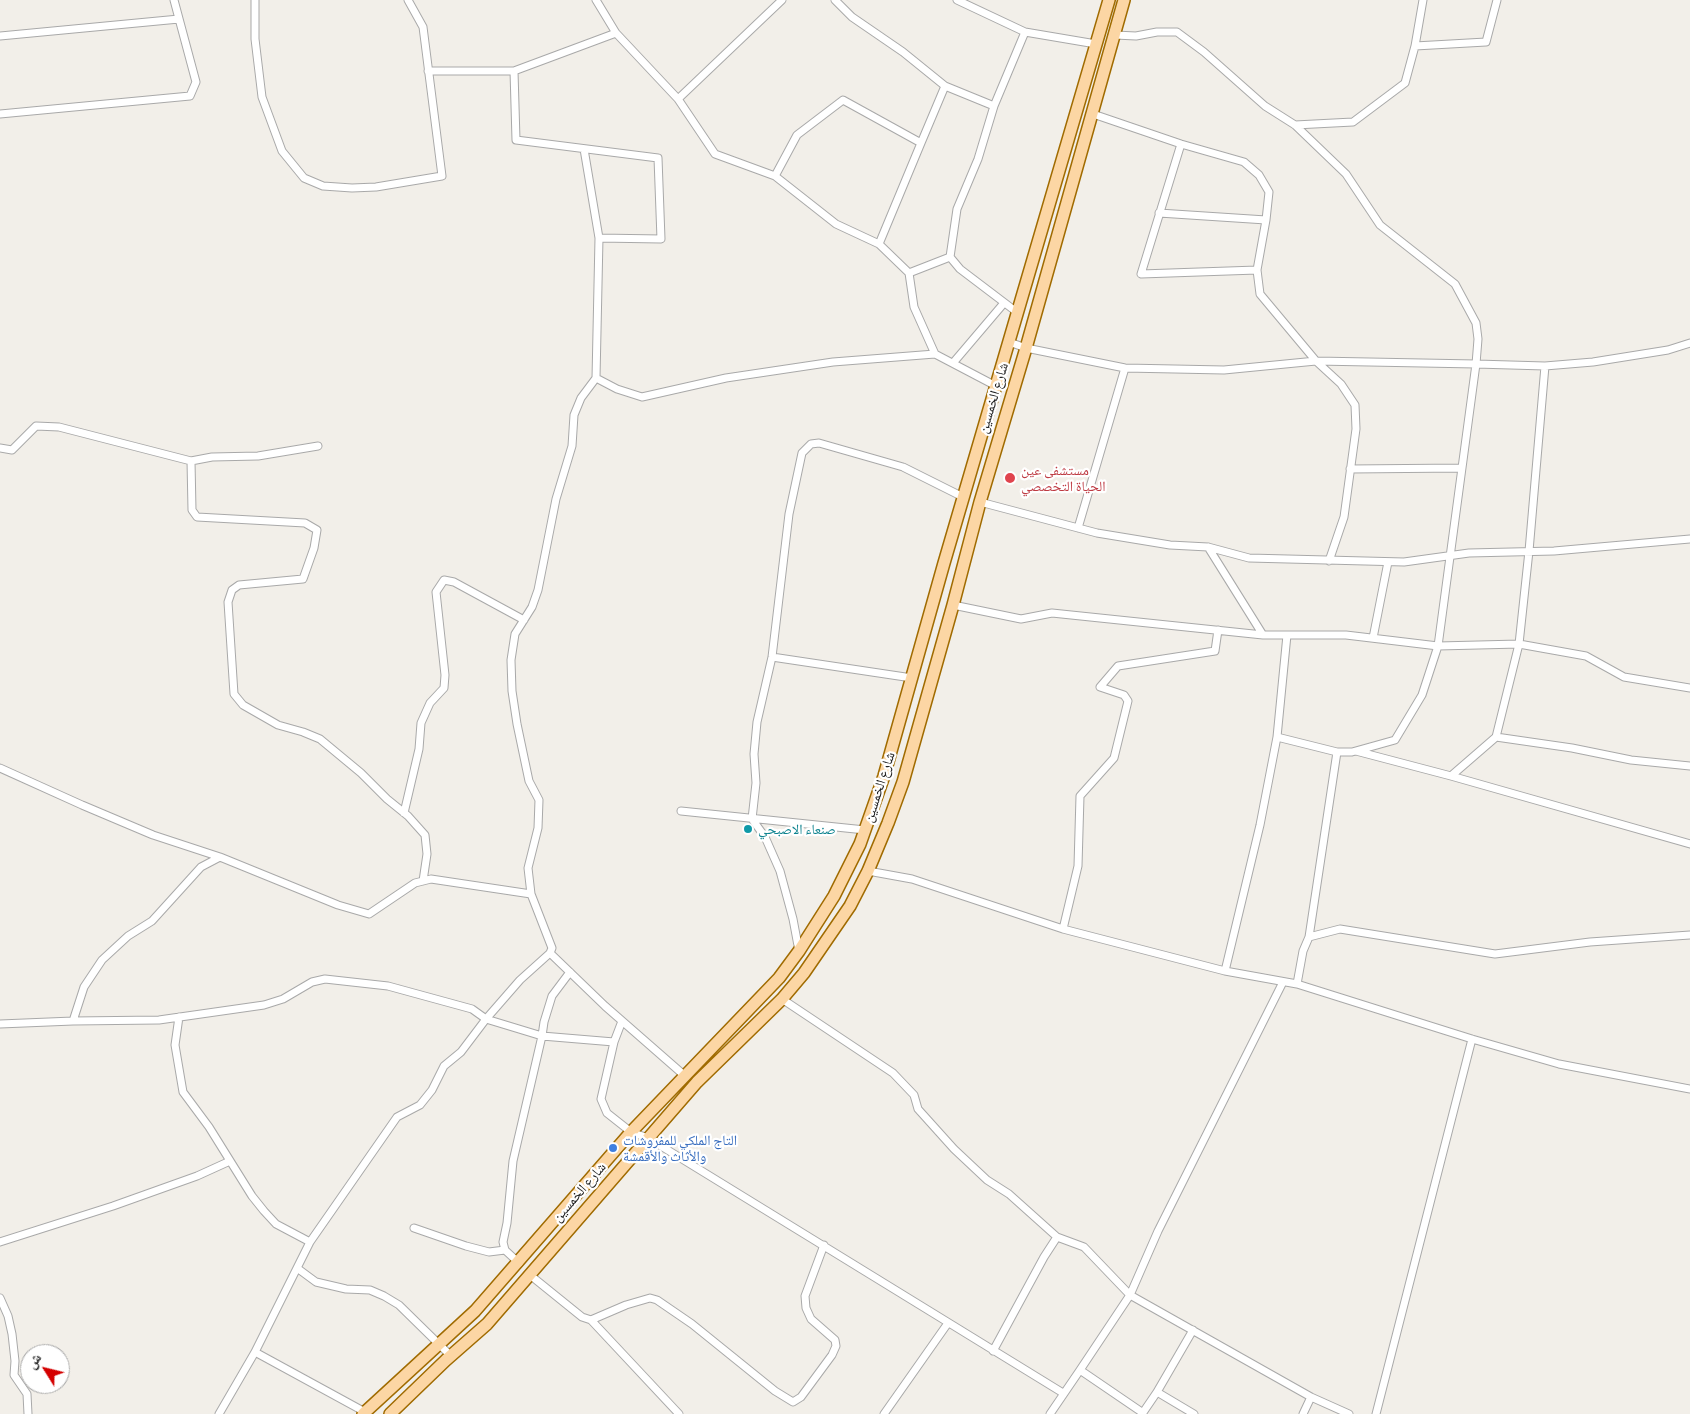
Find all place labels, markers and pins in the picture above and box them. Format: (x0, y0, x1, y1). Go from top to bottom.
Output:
place label: مستشفى عين الحياة التخصصي (1021, 462, 1106, 494)
marker: مستشفى عين الحياة التخصصي (1003, 471, 1017, 485)
place label: صنعاء الاصبحي (758, 821, 836, 837)
marker: صنعاء الاصبحي (742, 823, 754, 835)
place label: التاج الملكي للمفروشات والأثاث والأقمشة (623, 1132, 737, 1164)
marker: التاج الملكي للمفروشات والأثاث والأقمشة (607, 1142, 619, 1154)

